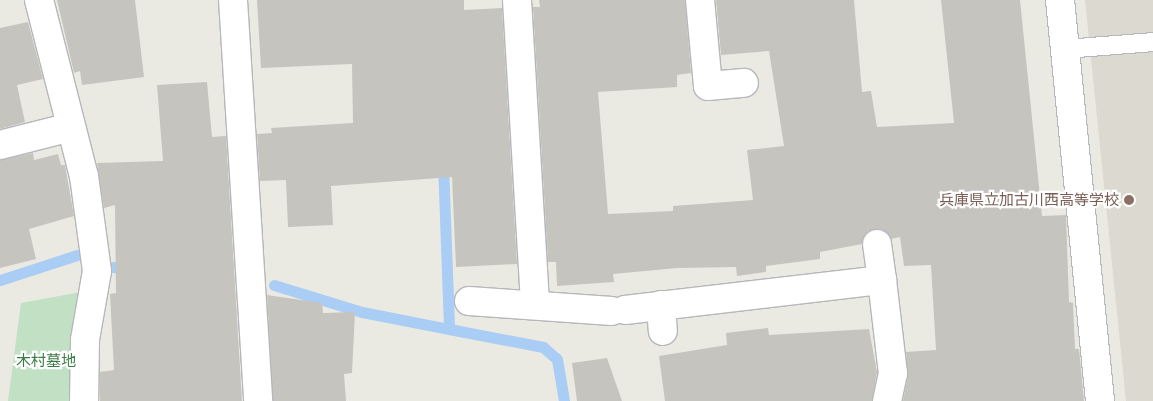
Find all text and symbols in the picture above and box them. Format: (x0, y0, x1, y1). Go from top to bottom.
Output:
place label: 兵庫県立加古川西高等学校 (939, 191, 1119, 209)
marker: 兵庫県立加古川西高等学校 (1123, 194, 1135, 206)
park label: 木村墓地 (16, 352, 76, 370)

